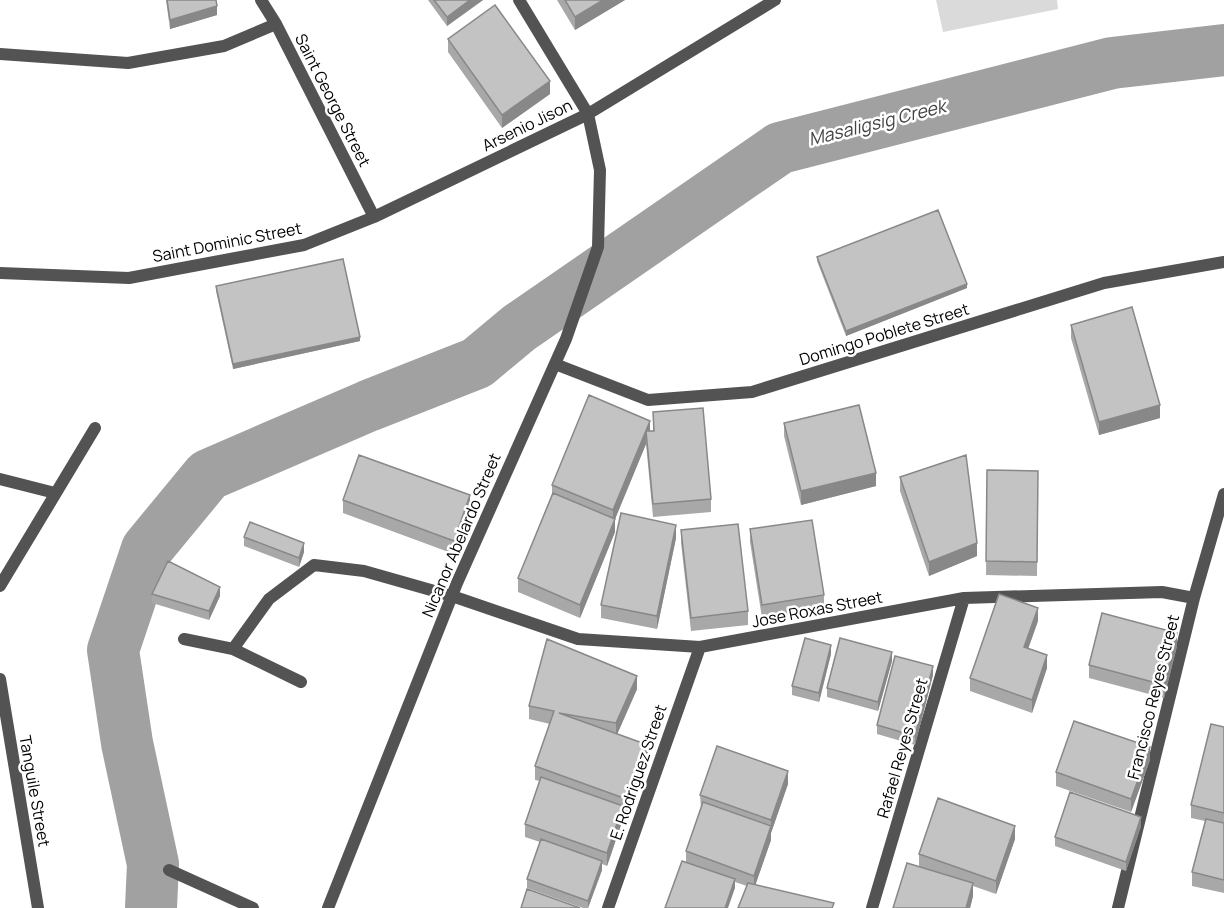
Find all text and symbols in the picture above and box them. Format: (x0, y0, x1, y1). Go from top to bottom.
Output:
street label: Saint George Street (290, 30, 376, 170)
water label: Masaligsig Creek (806, 93, 951, 151)
street label: Arsenio Jison (478, 94, 576, 156)
street label: Saint Dominic Street (151, 217, 303, 267)
street label: Domingo Poblete Street (796, 298, 972, 370)
street label: Nicanor Abelardo Street (416, 449, 506, 621)
street label: Jose Roxas Street (750, 586, 884, 632)
street label: Francisco Reyes Street (1122, 612, 1184, 782)
street label: Rafael Reyes Street (871, 675, 933, 821)
street label: E. Rodriguez Street (604, 701, 672, 843)
street label: Tanguile Street (14, 734, 56, 848)

